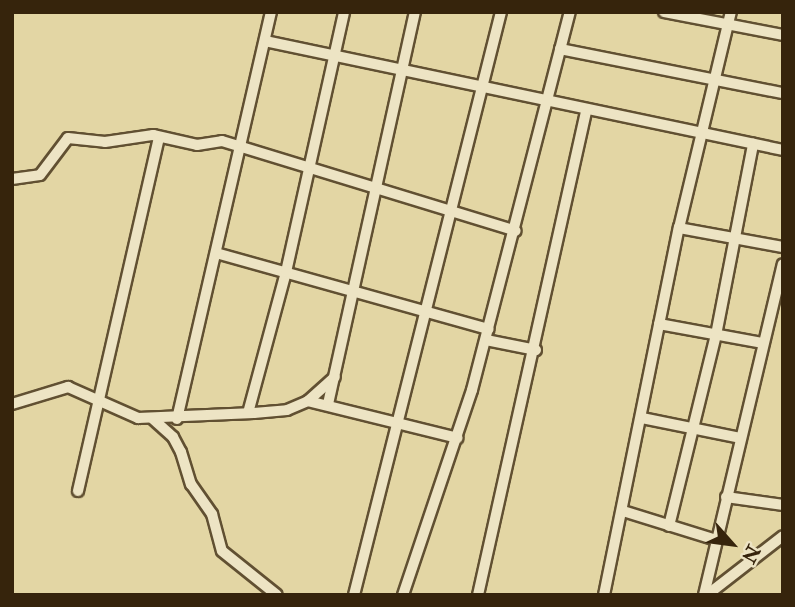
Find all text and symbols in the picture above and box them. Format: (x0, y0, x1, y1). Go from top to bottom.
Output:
north arrow (697, 509, 767, 579)
text: N (736, 541, 765, 567)

